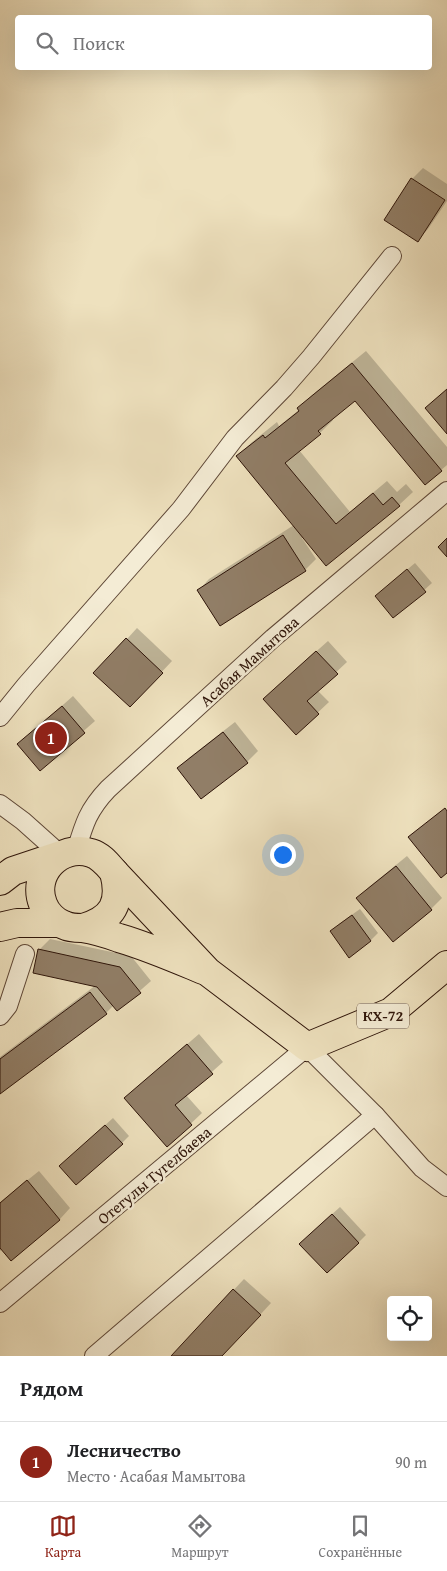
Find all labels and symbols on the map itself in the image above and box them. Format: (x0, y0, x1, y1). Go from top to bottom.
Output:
street label: Асабая Мамытова (194, 610, 304, 712)
pin: 1 (35, 719, 67, 757)
your location (270, 842, 296, 868)
road number: КХ-72 (357, 1004, 409, 1028)
street label: Отегулы Тугелбаева (92, 1120, 217, 1230)

